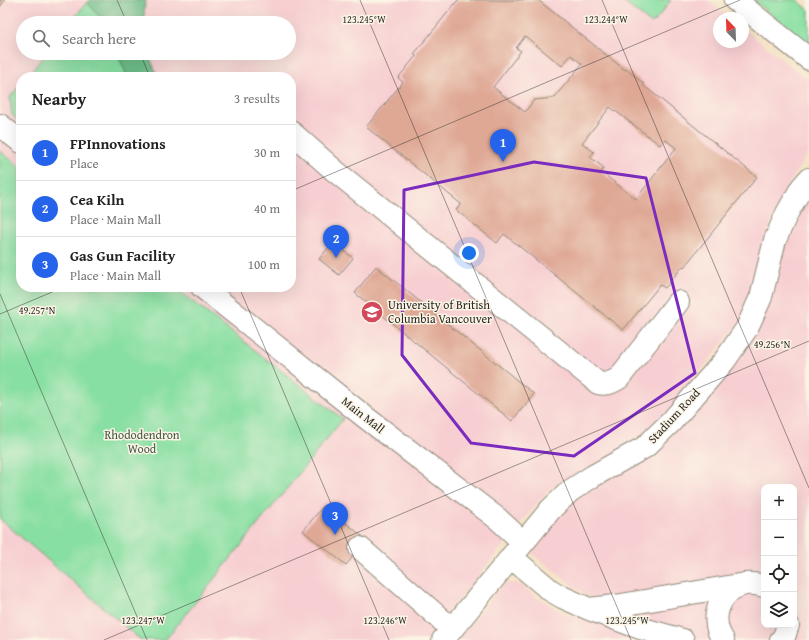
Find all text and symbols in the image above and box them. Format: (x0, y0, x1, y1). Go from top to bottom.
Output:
text: 123.245°W (342, 12, 386, 27)
text: 123.244°W (584, 12, 628, 27)
north arrow (713, 12, 749, 48)
search box (16, 16, 296, 60)
icon: search (30, 27, 52, 49)
text: Search here (62, 28, 136, 49)
text: Nearby (32, 86, 86, 111)
text: 3 results (234, 89, 280, 108)
pin: 1 (490, 129, 516, 162)
text: FPInnovations (70, 133, 166, 154)
text: 1 (42, 143, 48, 162)
text: 30 m (254, 143, 280, 162)
text: Place (70, 154, 99, 173)
text: Cea Kiln (70, 189, 125, 210)
text: 2 (42, 199, 48, 218)
text: 40 m (254, 199, 280, 218)
text: Place · Main Mall (70, 210, 161, 229)
pin: 2 (323, 225, 349, 258)
your location (459, 243, 479, 263)
text: Gas Gun Facility (70, 245, 176, 266)
text: 3 (42, 255, 48, 274)
text: 100 m (248, 255, 280, 274)
text: Place · Main Mall (70, 266, 161, 285)
place label: University of British Columbia Vancouver (388, 296, 492, 327)
school or university icon: University of British Columbia Vancouver (359, 299, 385, 325)
text: 49.257°N (19, 303, 56, 318)
text: 49.256°N (754, 337, 791, 352)
street label: Stadium Road (644, 384, 704, 447)
street label: Main Mall (338, 392, 389, 437)
park label: Rhododendron Wood (104, 426, 180, 457)
map controls (761, 484, 797, 628)
button: + (761, 484, 797, 520)
pin: 3 (322, 502, 348, 535)
button: − (761, 520, 797, 556)
button: locate (761, 556, 797, 592)
button: layers (761, 592, 797, 628)
text: 123.247°W (121, 613, 165, 628)
text: 123.246°W (363, 613, 407, 628)
text: 123.245°W (605, 613, 649, 628)

